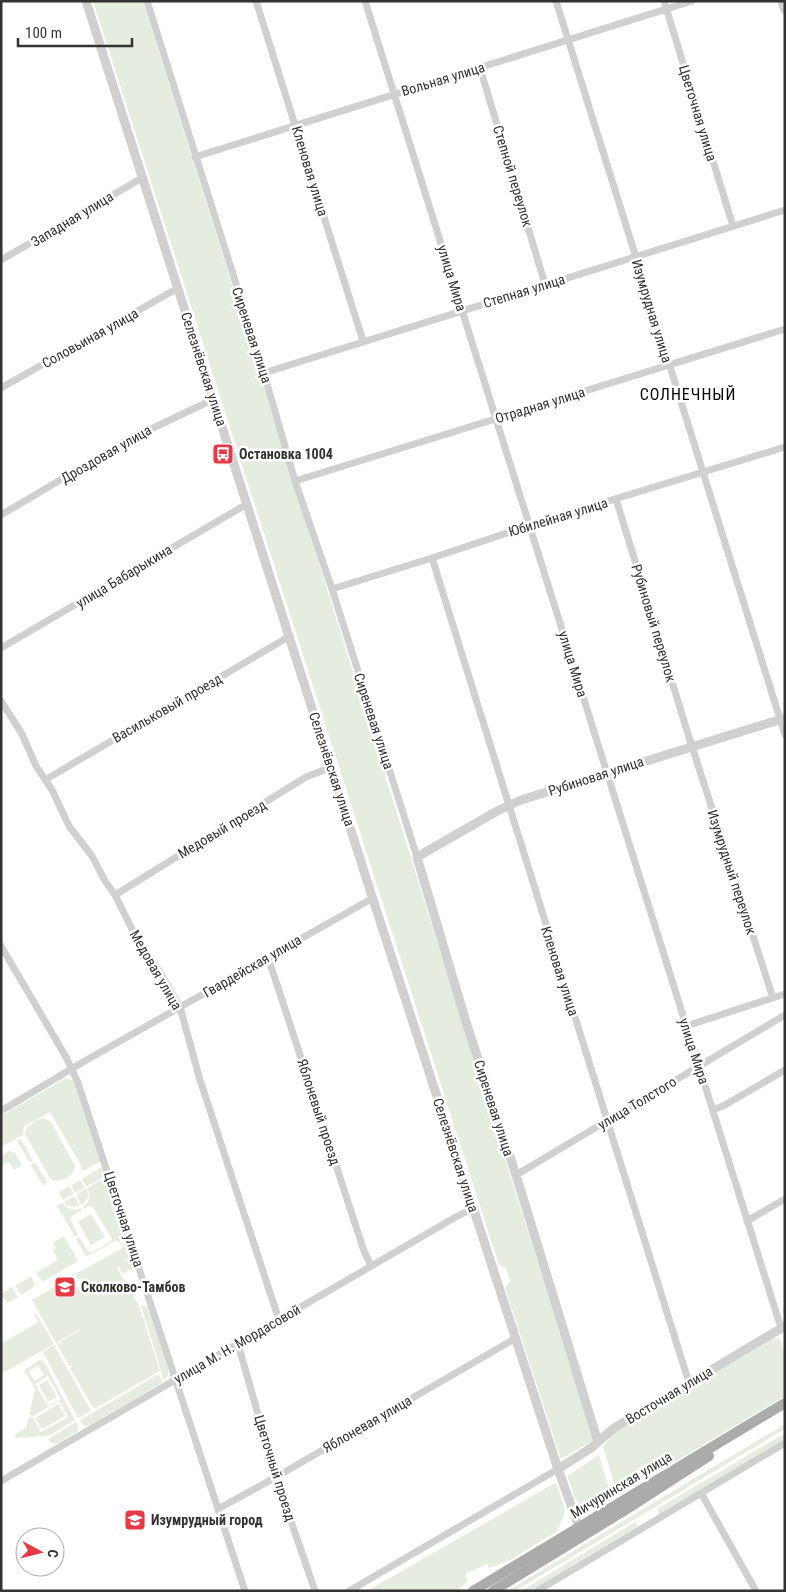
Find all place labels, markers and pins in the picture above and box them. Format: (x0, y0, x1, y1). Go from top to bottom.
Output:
bus stop icon: Остановка 1004 (211, 442, 235, 466)
place label: Остановка 1004 (239, 446, 333, 462)
school or university icon: Сколково-Тамбов (53, 1275, 77, 1299)
place label: Сколково-Тамбов (81, 1279, 185, 1295)
school or university icon: Изумрудный город (123, 1508, 147, 1532)
place label: Изумрудный город (151, 1512, 263, 1528)

